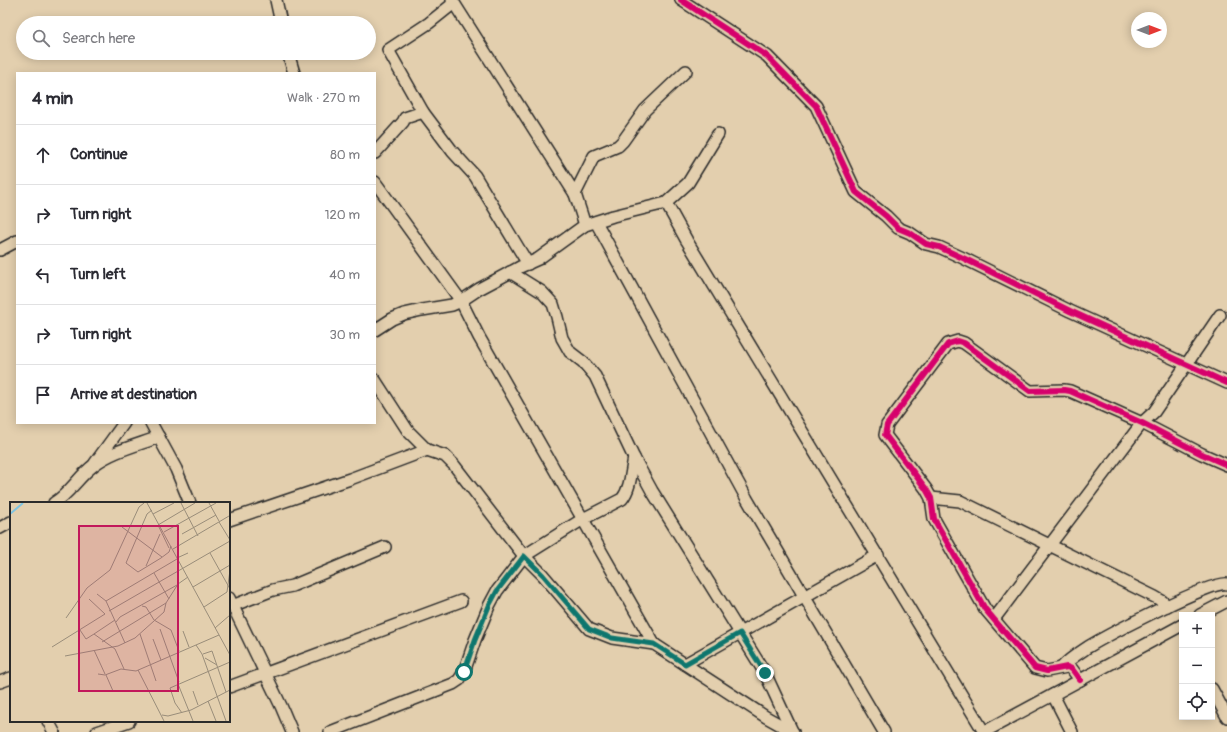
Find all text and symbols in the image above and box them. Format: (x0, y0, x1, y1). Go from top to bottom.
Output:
north arrow (1131, 12, 1167, 48)
search box (16, 16, 376, 60)
icon: search (30, 27, 52, 49)
text: Search here (62, 29, 135, 48)
text: 4 min (32, 88, 73, 109)
text: Walk · 270 m (287, 90, 360, 106)
icon: ahead (32, 144, 54, 166)
text: Continue (70, 145, 128, 164)
text: 80 m (330, 147, 360, 163)
icon: right (32, 204, 54, 226)
text: Turn right (70, 205, 131, 224)
text: 120 m (324, 207, 360, 223)
icon: left (32, 264, 54, 286)
text: Turn left (70, 265, 126, 284)
text: 40 m (329, 267, 360, 283)
icon: right (32, 324, 54, 346)
text: Turn right (70, 325, 131, 344)
text: 30 m (330, 327, 360, 343)
icon: arrive (32, 384, 54, 406)
text: Arrive at destination (70, 385, 197, 404)
inset map (10, 502, 230, 722)
map controls (1179, 612, 1215, 720)
button: + (1179, 612, 1215, 648)
button: − (1179, 648, 1215, 684)
route start (455, 663, 473, 681)
route end (756, 664, 774, 682)
button: locate (1179, 684, 1215, 720)

